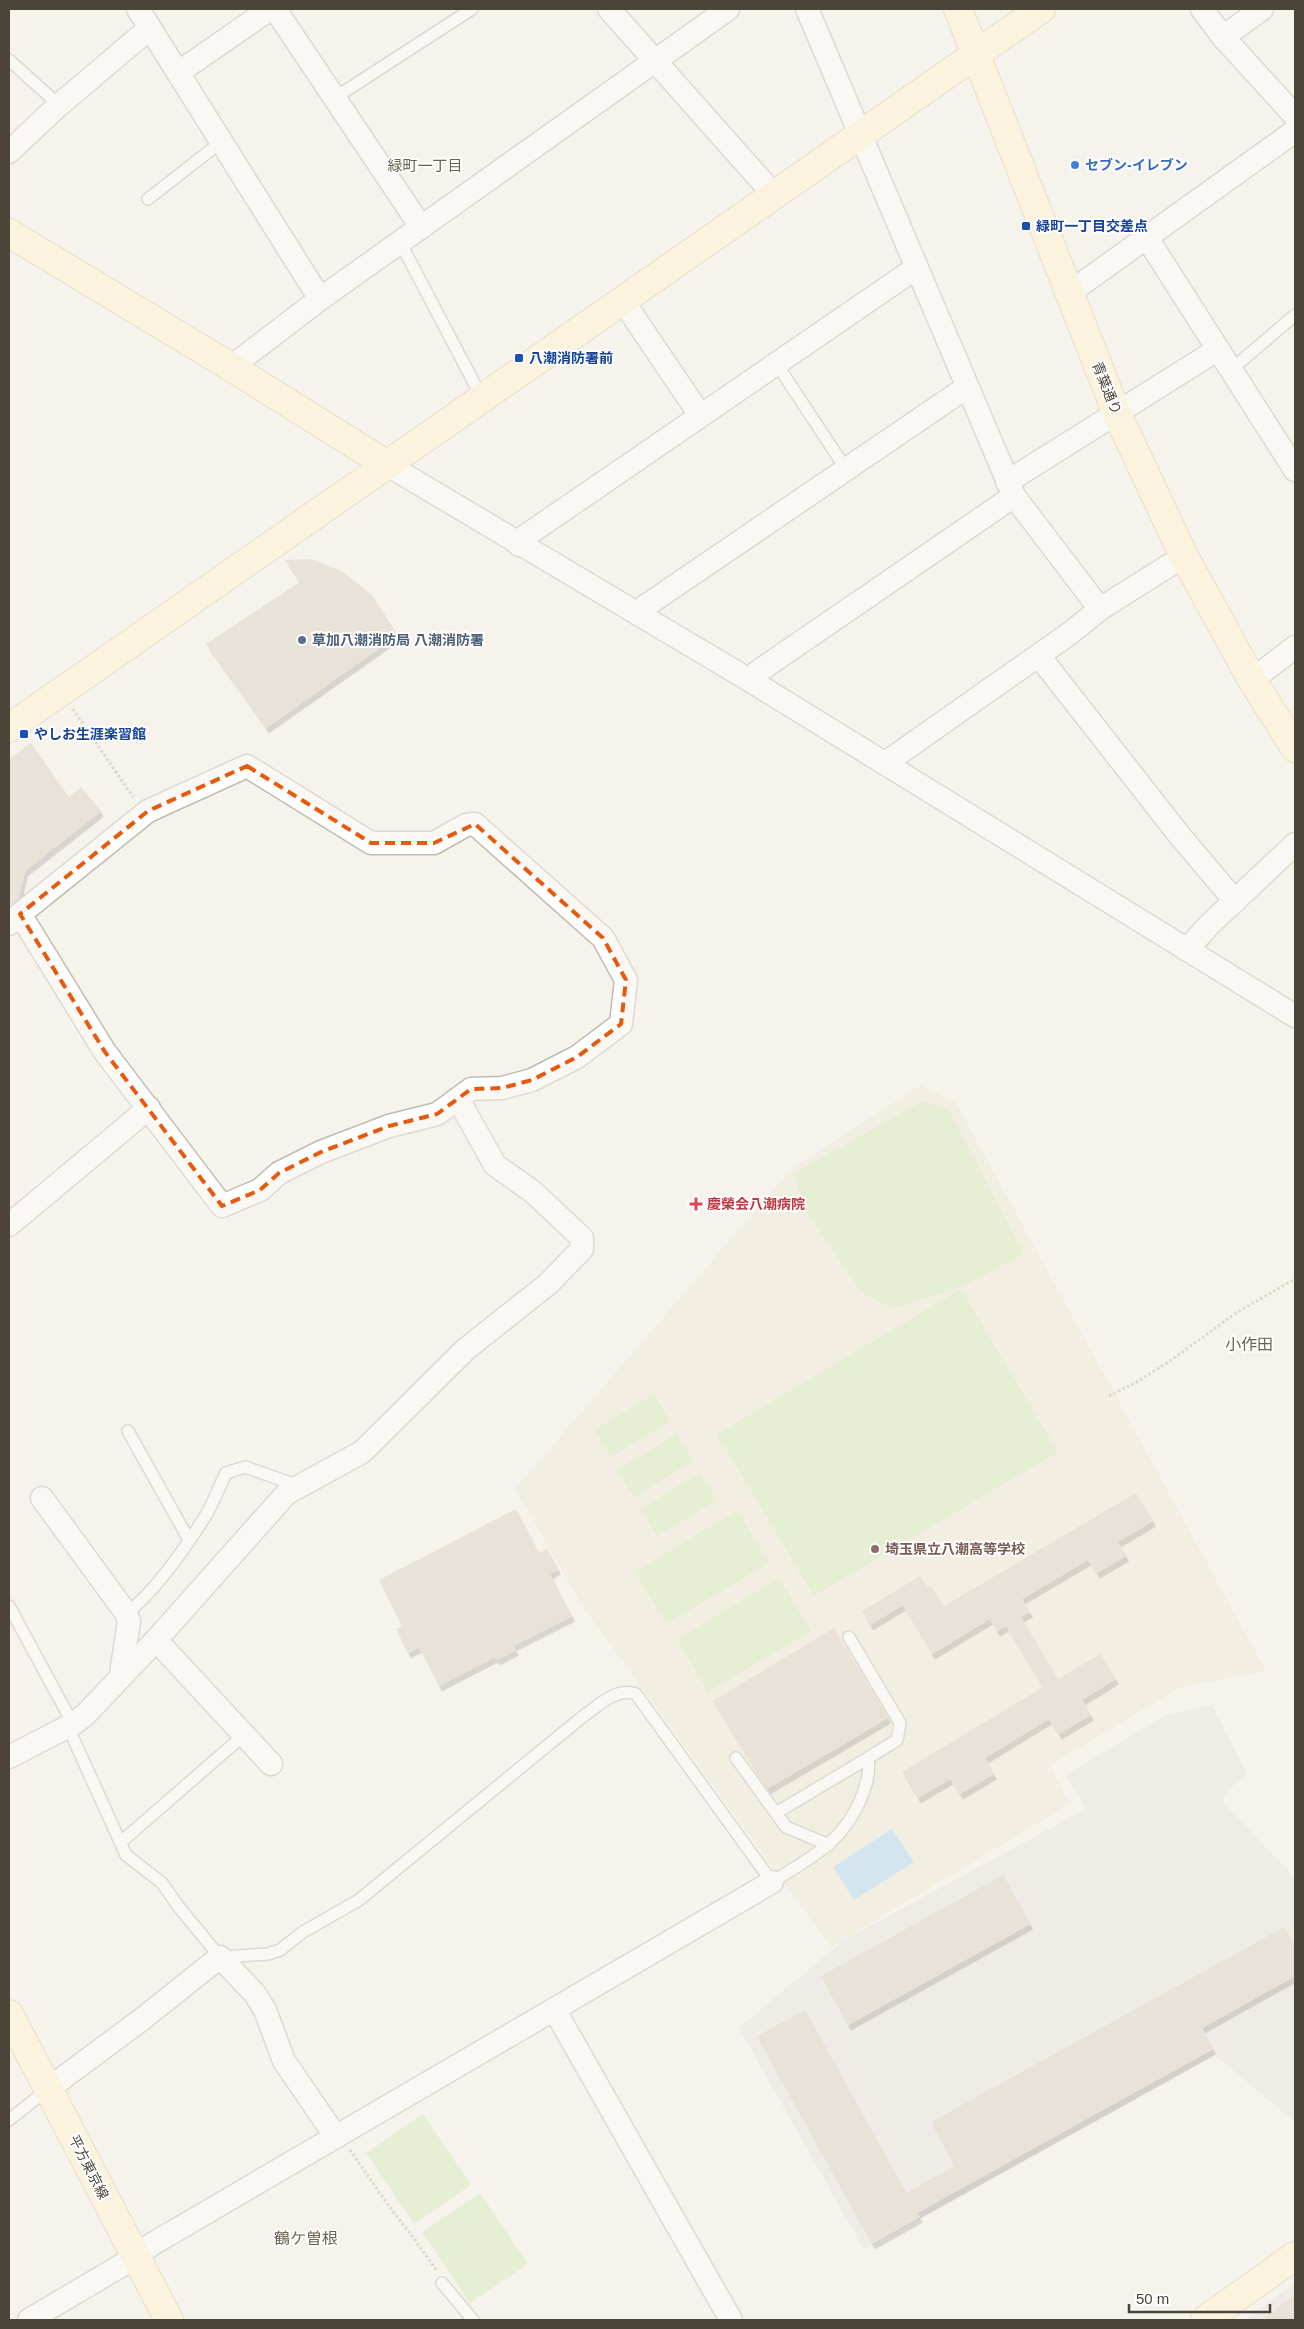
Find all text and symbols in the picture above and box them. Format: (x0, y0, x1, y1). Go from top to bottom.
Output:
district label: 緑町一丁目 (387, 157, 463, 174)
place label: セブン-イレブン (1085, 157, 1188, 173)
marker: セブン-イレブン (1069, 159, 1081, 171)
place label: 緑町一丁目交差点 (1036, 218, 1148, 234)
marker: 緑町一丁目交差点 (1020, 220, 1032, 232)
place label: 八潮消防署前 (529, 350, 613, 366)
marker: 八潮消防署前 (513, 352, 525, 364)
street label: 青葉通り (1089, 359, 1125, 417)
place label: 草加八潮消防局 八潮消防署 (312, 632, 484, 648)
marker: 草加八潮消防局 八潮消防署 (296, 634, 308, 646)
place label: やしお生涯楽習館 (34, 726, 146, 742)
marker: やしお生涯楽習館 (18, 728, 30, 740)
place label: 慶榮会八潮病院 (707, 1196, 805, 1212)
marker: 慶榮会八潮病院 (689, 1197, 703, 1211)
district label: 小作田 (1225, 1336, 1273, 1353)
place label: 埼玉県立八潮高等学校 (885, 1541, 1025, 1557)
marker: 埼玉県立八潮高等学校 (869, 1543, 881, 1555)
street label: 平方東京線 (66, 2132, 112, 2202)
district label: 鶴ケ曽根 (274, 2230, 338, 2247)
scale bar (1129, 2282, 1270, 2314)
text: 50 m (1136, 2290, 1169, 2307)

